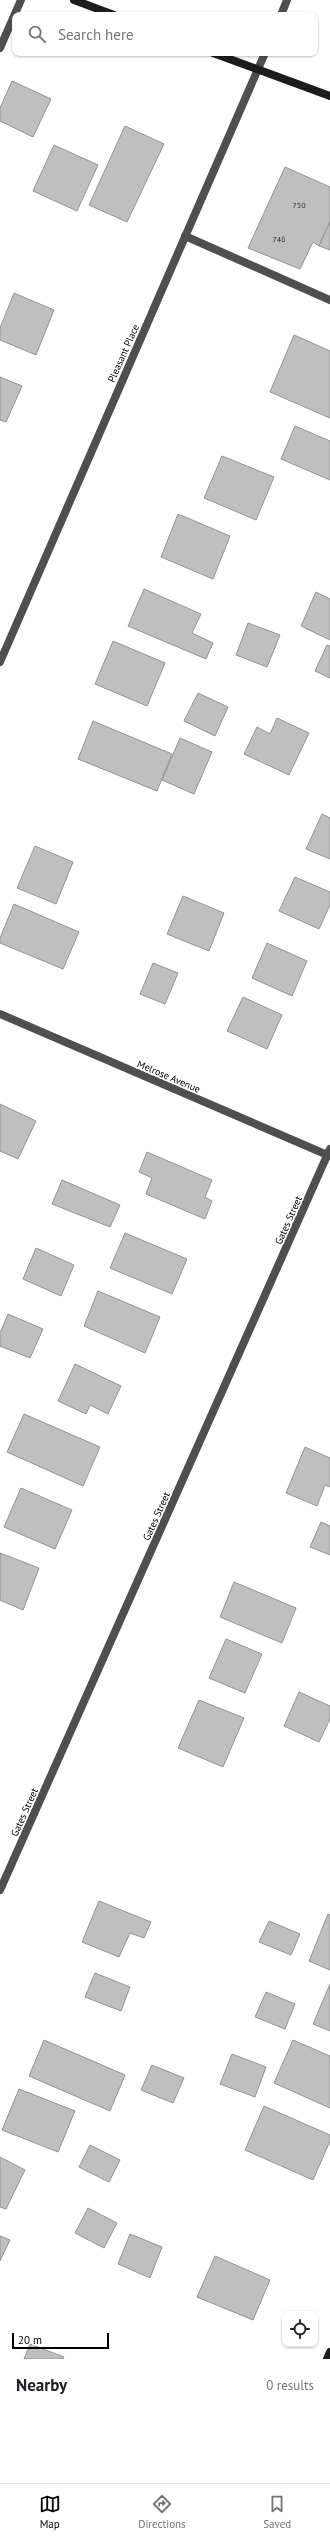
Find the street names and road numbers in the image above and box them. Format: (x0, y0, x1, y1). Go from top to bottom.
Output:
street label: Pleasant Place (105, 322, 142, 384)
street label: Melrose Avenue (135, 1057, 202, 1096)
street label: Gates Street (272, 1193, 305, 1247)
street label: Gates Street (140, 1489, 173, 1543)
street label: Gates Street (8, 1785, 41, 1839)

